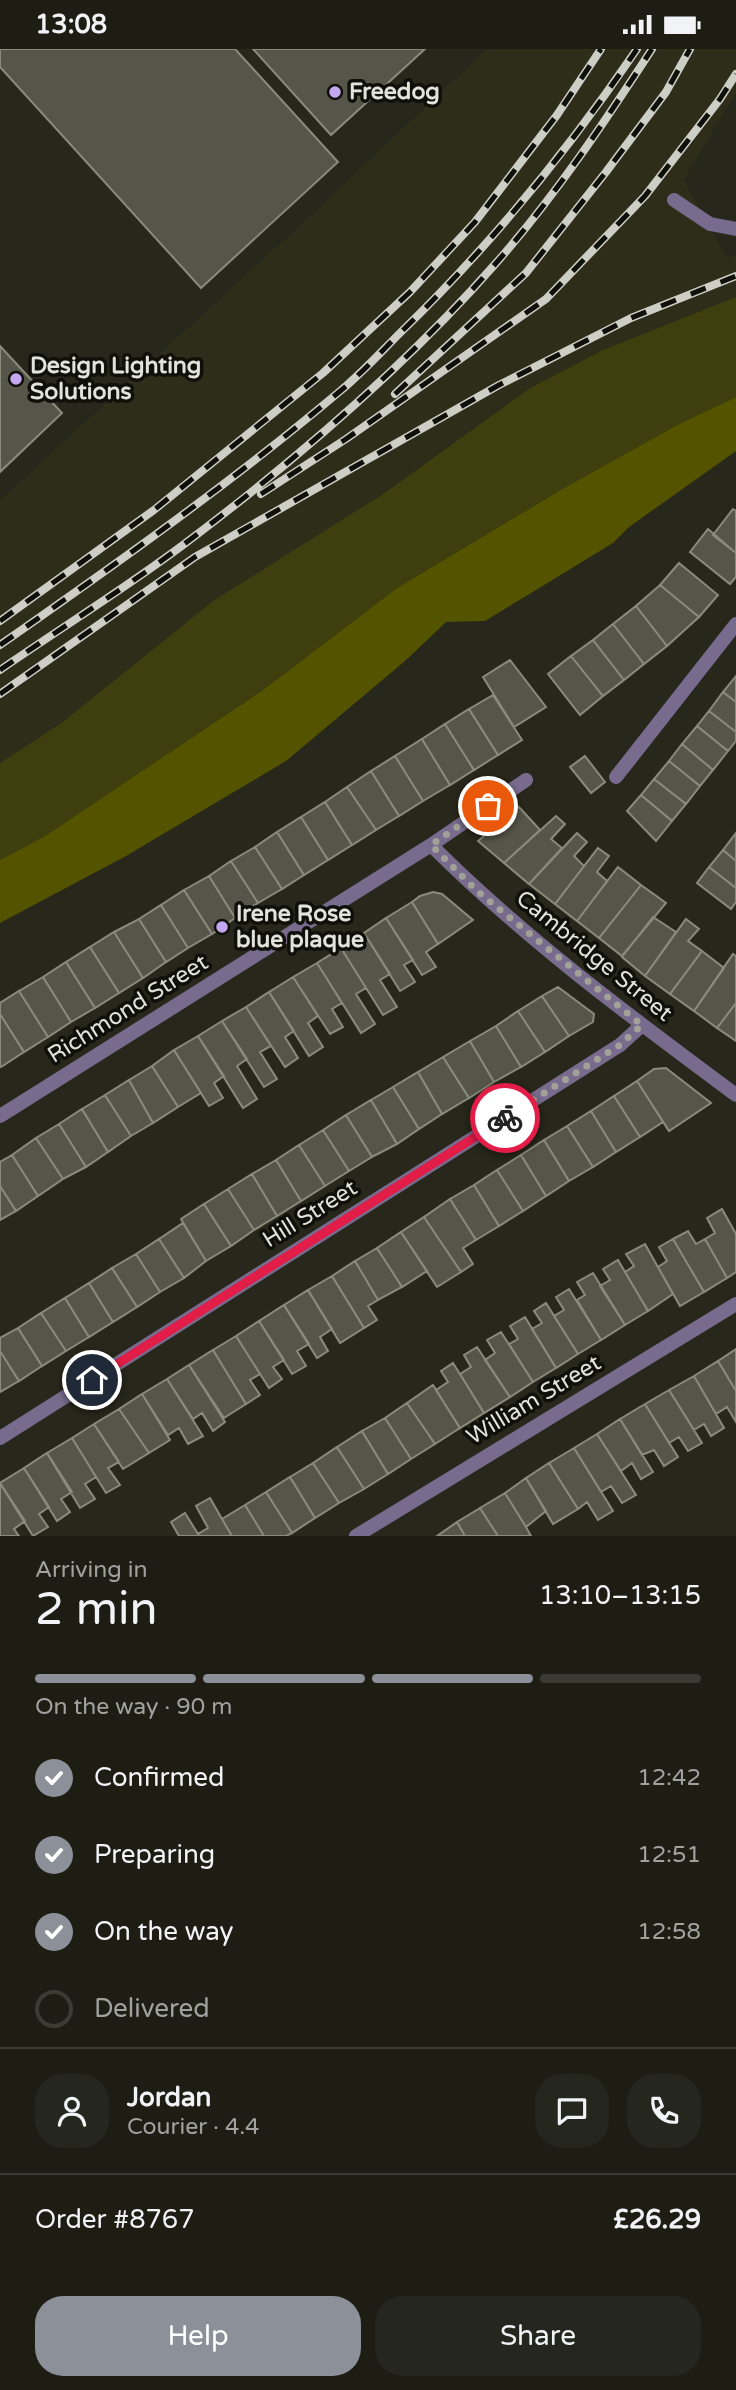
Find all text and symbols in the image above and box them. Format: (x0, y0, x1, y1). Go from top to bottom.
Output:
text: 13:08 (35, 9, 107, 40)
place label: Freedog (349, 78, 440, 106)
marker: Freedog (327, 84, 343, 100)
place label: Design Lighting Solutions (30, 352, 201, 406)
marker: Design Lighting Solutions (8, 371, 24, 387)
pin (458, 776, 518, 836)
icon: bag (469, 787, 507, 825)
street label: Cambridge Street (510, 884, 678, 1028)
place label: Irene Rose blue plaque (236, 900, 364, 954)
marker: Irene Rose blue plaque (214, 919, 230, 935)
street label: Richmond Street (43, 948, 213, 1070)
courier (470, 1083, 540, 1153)
icon: bike (486, 1099, 524, 1137)
street label: Hill Street (258, 1174, 363, 1254)
street label: William Street (462, 1349, 606, 1451)
pin (62, 1350, 122, 1410)
icon: home (73, 1361, 111, 1399)
text: Arriving in (35, 1556, 148, 1584)
text: 13:10–13:15 (539, 1580, 701, 1611)
text: 2 min (35, 1582, 158, 1637)
text: On the way · 90 m (35, 1693, 232, 1721)
icon: check (35, 1759, 73, 1797)
text: Confirmed (94, 1762, 224, 1793)
text: 12:42 (637, 1764, 701, 1792)
icon: check (35, 1836, 73, 1874)
text: Preparing (94, 1839, 215, 1870)
text: 12:51 (637, 1841, 701, 1869)
icon: check (35, 1913, 73, 1951)
text: On the way (94, 1916, 234, 1947)
text: 12:58 (637, 1918, 701, 1946)
text: Delivered (94, 1993, 210, 2024)
button: person (35, 2074, 109, 2148)
button: chat (535, 2074, 609, 2148)
button: phone (627, 2074, 701, 2148)
text: Jordan (127, 2082, 211, 2113)
text: Courier · 4.4 (127, 2113, 259, 2141)
text: Order #8767 (35, 2204, 195, 2235)
text: £26.29 (613, 2204, 701, 2235)
button: Help (35, 2296, 361, 2376)
button: Share (375, 2296, 701, 2376)

